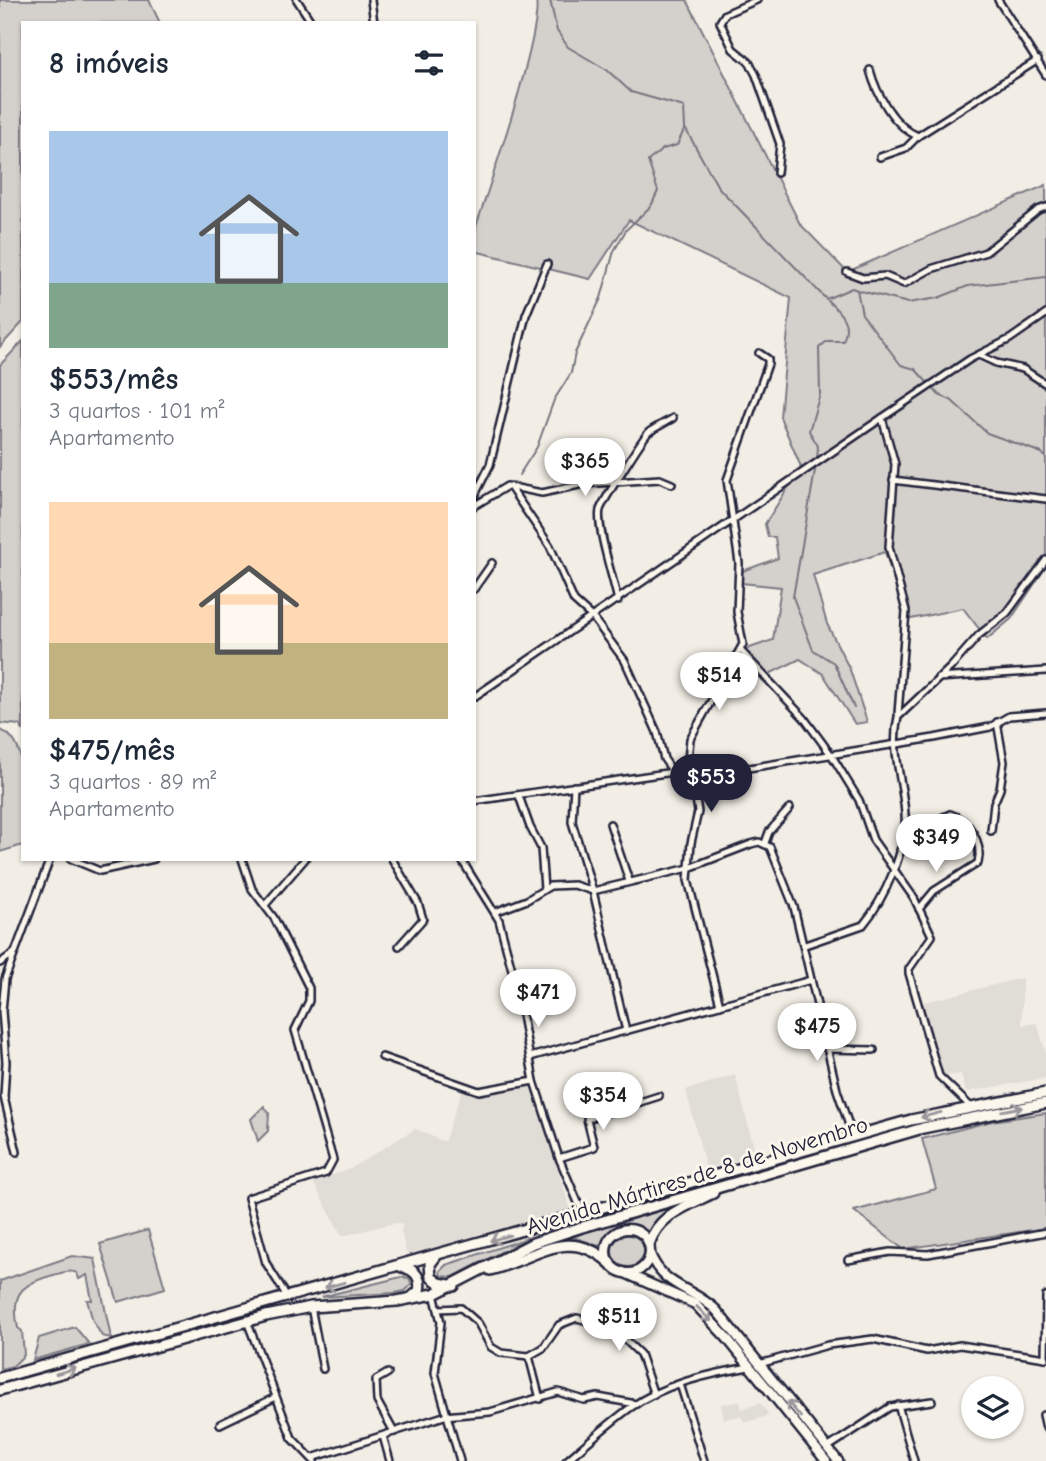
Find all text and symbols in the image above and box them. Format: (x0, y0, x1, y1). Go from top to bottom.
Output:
icon: filters (410, 44, 448, 82)
text: 8 imóveis (49, 46, 169, 81)
icon: home (186, 176, 312, 302)
text: $553/mês (49, 362, 178, 397)
text: 3 quartos · 101 m² (49, 397, 225, 424)
text: Apartamento (49, 424, 175, 451)
pin: $365 (544, 438, 626, 498)
text: $365 (560, 447, 610, 474)
icon: home (186, 547, 312, 673)
pin: $514 (678, 652, 760, 712)
text: $514 (696, 661, 742, 688)
text: $475/mês (49, 733, 175, 768)
pin: $553 (670, 754, 752, 814)
text: $553 (686, 763, 736, 790)
text: 3 quartos · 89 m² (49, 768, 216, 795)
text: Apartamento (49, 795, 175, 822)
pin: $349 (895, 814, 977, 874)
text: $349 (912, 823, 960, 850)
pin: $471 (497, 970, 579, 1029)
text: $471 (516, 978, 560, 1005)
pin: $475 (776, 1004, 858, 1063)
text: $475 (793, 1012, 841, 1039)
pin: $354 (562, 1072, 644, 1132)
text: $354 (579, 1081, 627, 1108)
one-way arrow (1000, 1101, 1023, 1115)
one-way arrow (920, 1109, 943, 1122)
street label: Avenida Mártires de 8 de Novembro (523, 1111, 871, 1240)
one-way arrow (489, 1232, 511, 1245)
one-way arrow (324, 1279, 346, 1292)
pin: $511 (578, 1294, 660, 1353)
text: $511 (597, 1302, 641, 1329)
one-way arrow (696, 1305, 713, 1322)
one-way arrow (54, 1364, 77, 1377)
map controls (961, 1376, 1024, 1439)
button: layers (961, 1376, 1024, 1439)
one-way arrow (786, 1400, 802, 1418)

